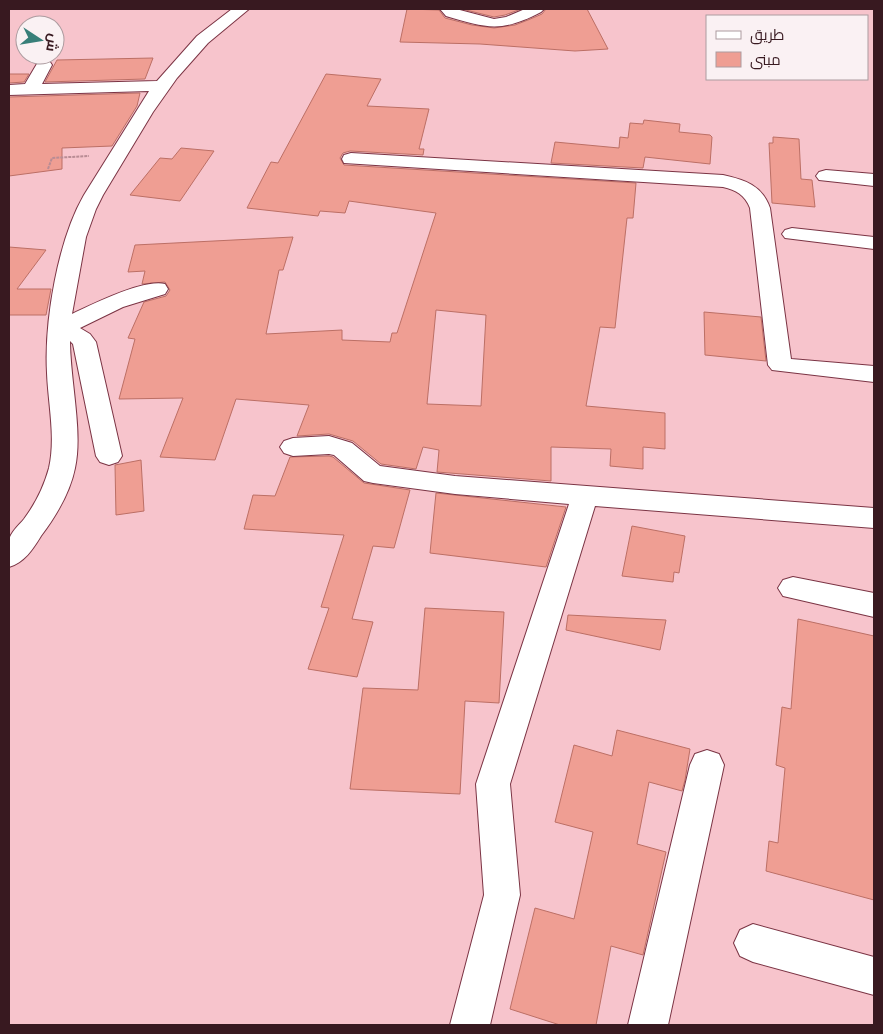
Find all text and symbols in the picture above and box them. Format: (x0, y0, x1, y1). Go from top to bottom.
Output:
north arrow (15, 15, 65, 65)
legend (706, 15, 868, 80)
text: طريق (750, 25, 784, 45)
text: ش (42, 32, 63, 53)
text: مبنى (750, 50, 781, 70)

